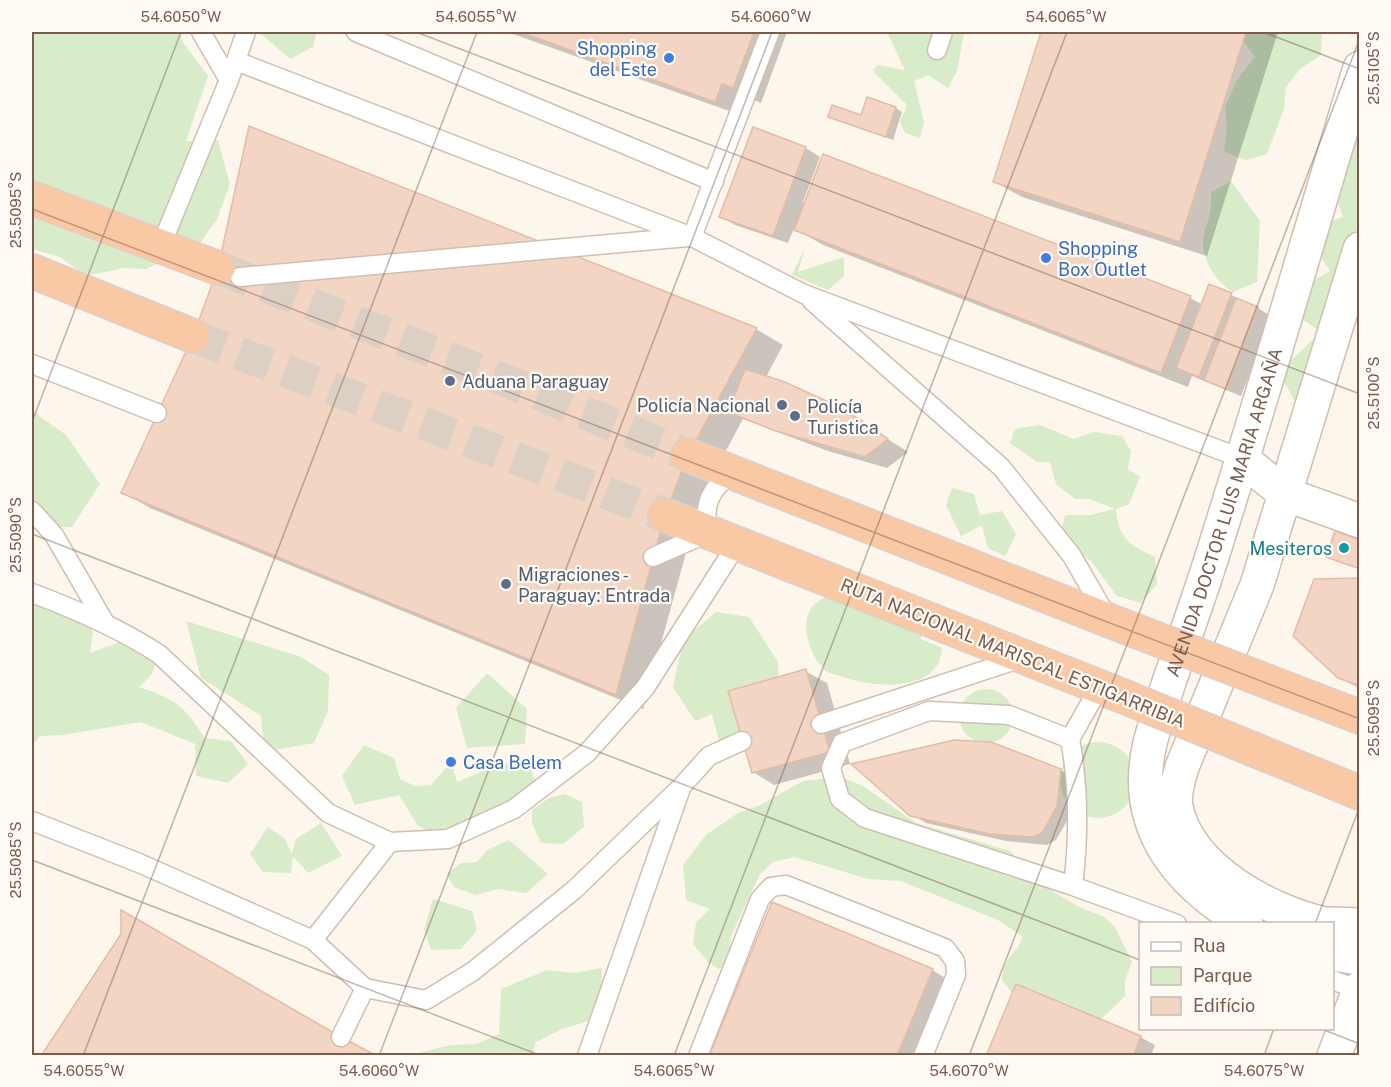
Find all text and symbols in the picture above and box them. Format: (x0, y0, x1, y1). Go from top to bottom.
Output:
text: 54.6050°W (141, 8, 221, 25)
text: 54.6055°W (435, 8, 517, 25)
text: 54.6060°W (731, 8, 811, 25)
text: 54.6065°W (1026, 8, 1106, 25)
text: 25.5105°S (1365, 31, 1382, 105)
place label: Shopping del Este (577, 38, 657, 80)
marker: Shopping del Este (662, 51, 676, 65)
text: 25.5095°S (7, 172, 24, 248)
place label: Shopping Box Outlet (1058, 238, 1147, 280)
marker: Shopping Box Outlet (1039, 251, 1053, 265)
street label: AVENIDA DOCTOR LUIS MARIA ARGAÑA (1161, 345, 1286, 680)
text: 25.5100°S (1365, 357, 1382, 429)
place label: Aduana Paraguay (462, 371, 609, 392)
marker: Aduana Paraguay (443, 374, 457, 388)
place label: Policía Nacional (637, 395, 770, 416)
place label: Policía Turistica (807, 396, 879, 438)
marker: Policía Nacional (775, 398, 789, 412)
marker: Policía Turistica (788, 409, 802, 423)
text: 25.5090°S (7, 497, 24, 573)
place label: Mesiteros (1249, 538, 1332, 559)
marker: Mesiteros (1337, 541, 1351, 555)
place label: Migraciones - Paraguay: Entrada (518, 564, 670, 606)
street label: RUTA NACIONAL MARISCAL ESTIGARRIBIA (837, 574, 1189, 732)
marker: Migraciones - Paraguay: Entrada (499, 577, 513, 591)
text: 25.5095°S (1365, 680, 1382, 756)
place label: Casa Belem (463, 752, 562, 773)
marker: Casa Belem (444, 755, 458, 769)
text: 25.5085°S (7, 822, 24, 898)
legend (1139, 922, 1334, 1030)
text: Rua (1193, 935, 1225, 956)
text: Parque (1193, 965, 1253, 986)
text: Edifício (1193, 995, 1255, 1016)
text: 54.6055°W (43, 1062, 125, 1079)
text: 54.6060°W (339, 1062, 419, 1079)
text: 54.6065°W (634, 1062, 714, 1079)
text: 54.6070°W (929, 1062, 1009, 1079)
text: 54.6075°W (1224, 1062, 1304, 1079)

